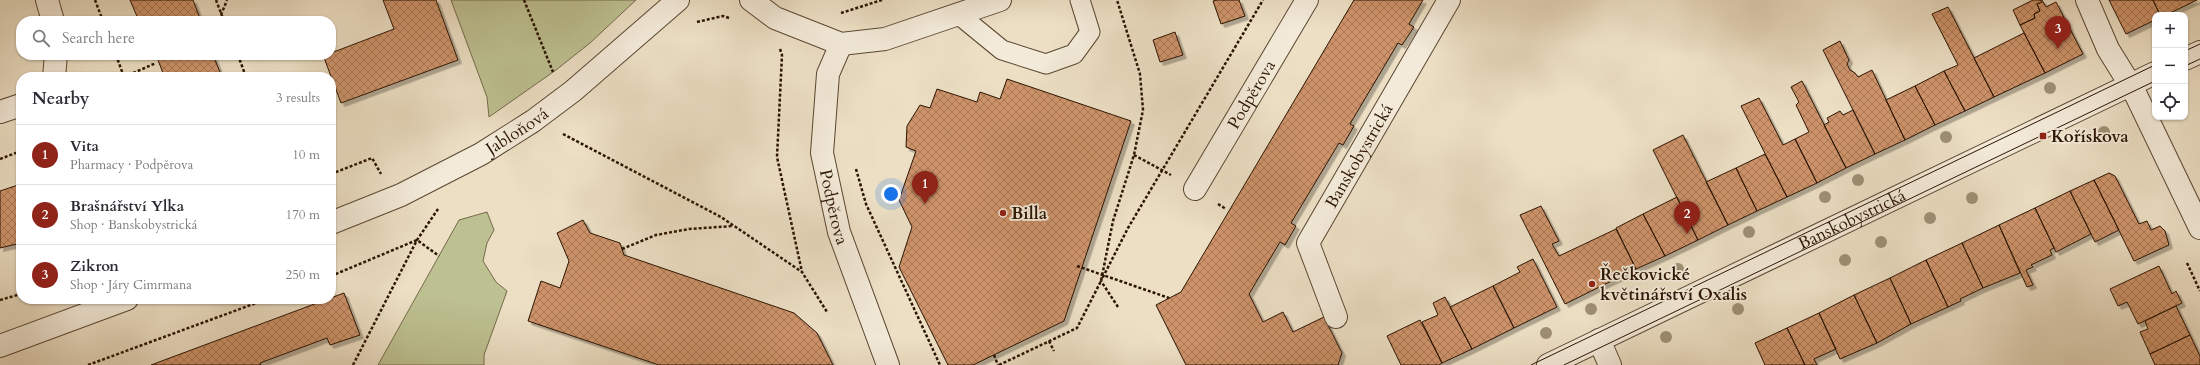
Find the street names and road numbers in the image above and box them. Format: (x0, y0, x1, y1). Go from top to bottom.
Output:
street label: Podpěrova (1222, 55, 1281, 133)
street label: Banskobystrická (1319, 99, 1398, 212)
street label: Jabloňová (479, 102, 554, 161)
street label: Podpěrova (814, 167, 854, 248)
street label: Banskobystrická (1794, 183, 1910, 255)

